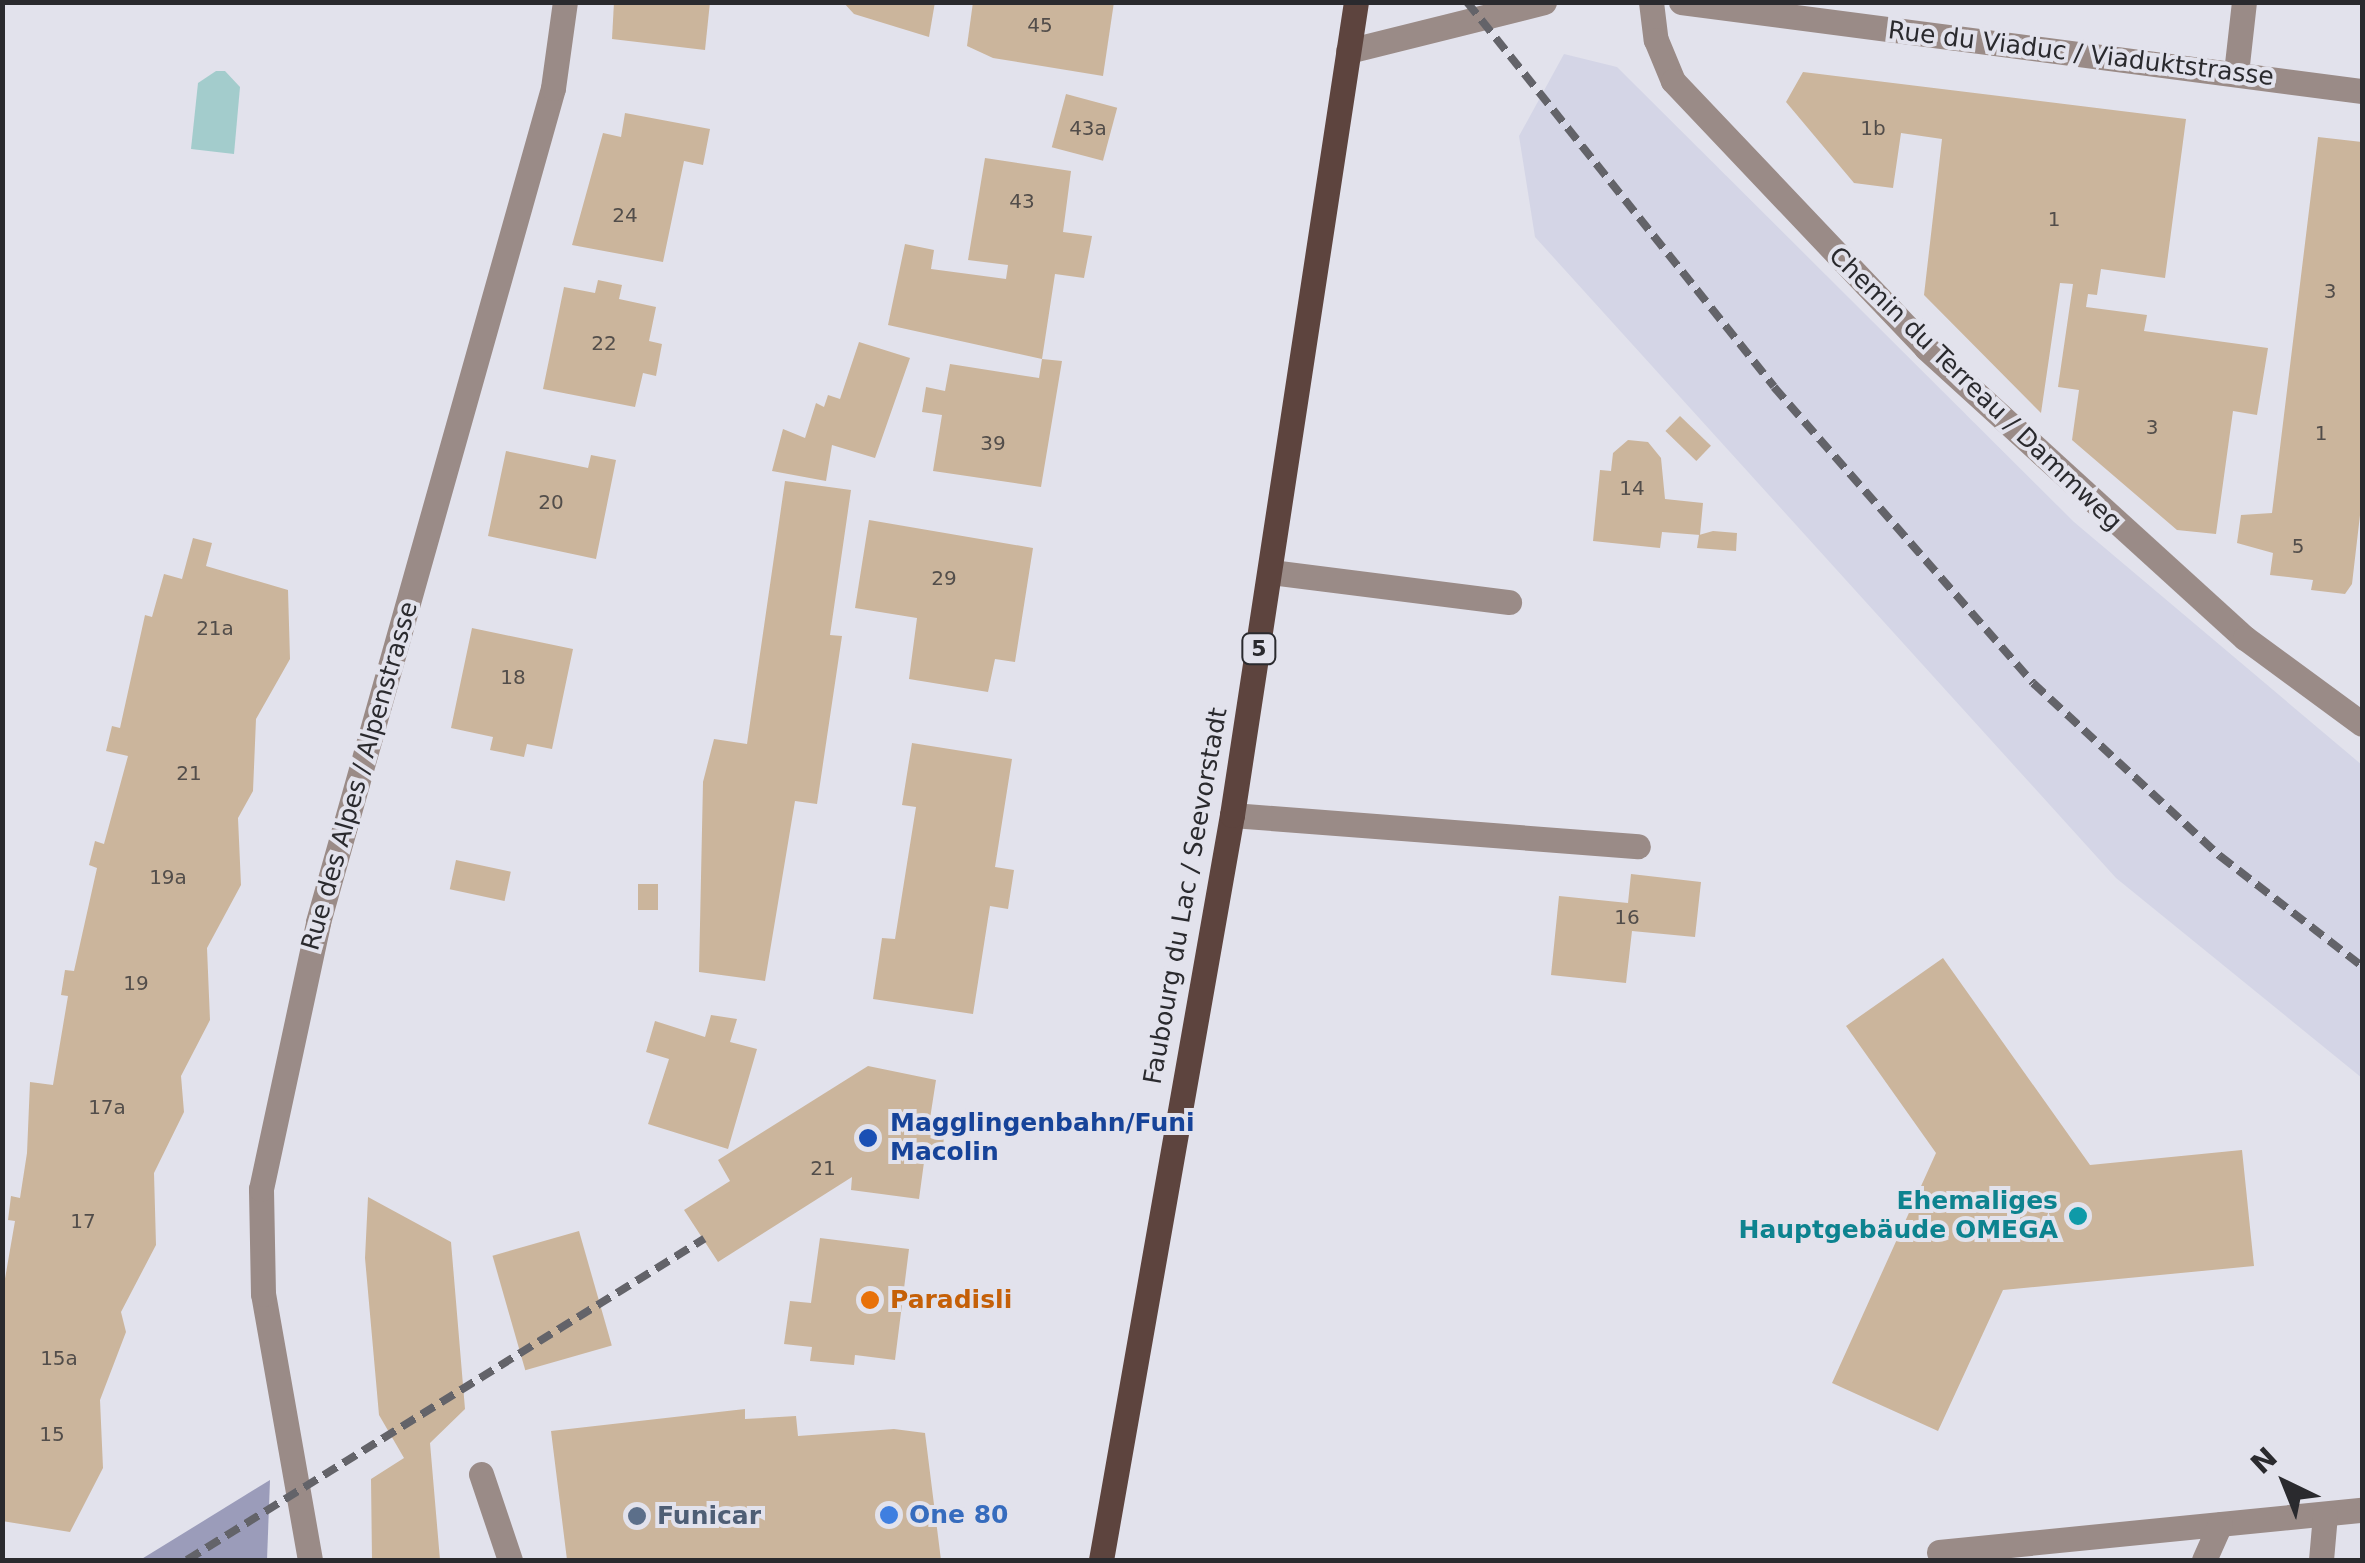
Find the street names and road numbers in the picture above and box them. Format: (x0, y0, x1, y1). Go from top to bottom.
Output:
street label: Rue du Viaduc / Viaduktstrasse (1886, 15, 2276, 93)
street label: Chemin du Terreau / Dammweg (1822, 241, 2128, 537)
street label: Rue des Alpes / Alpenstrasse (296, 598, 424, 954)
road number: 5 (1239, 632, 1279, 666)
street label: Faubourg du Lac / Seevorstadt (1138, 705, 1234, 1087)

